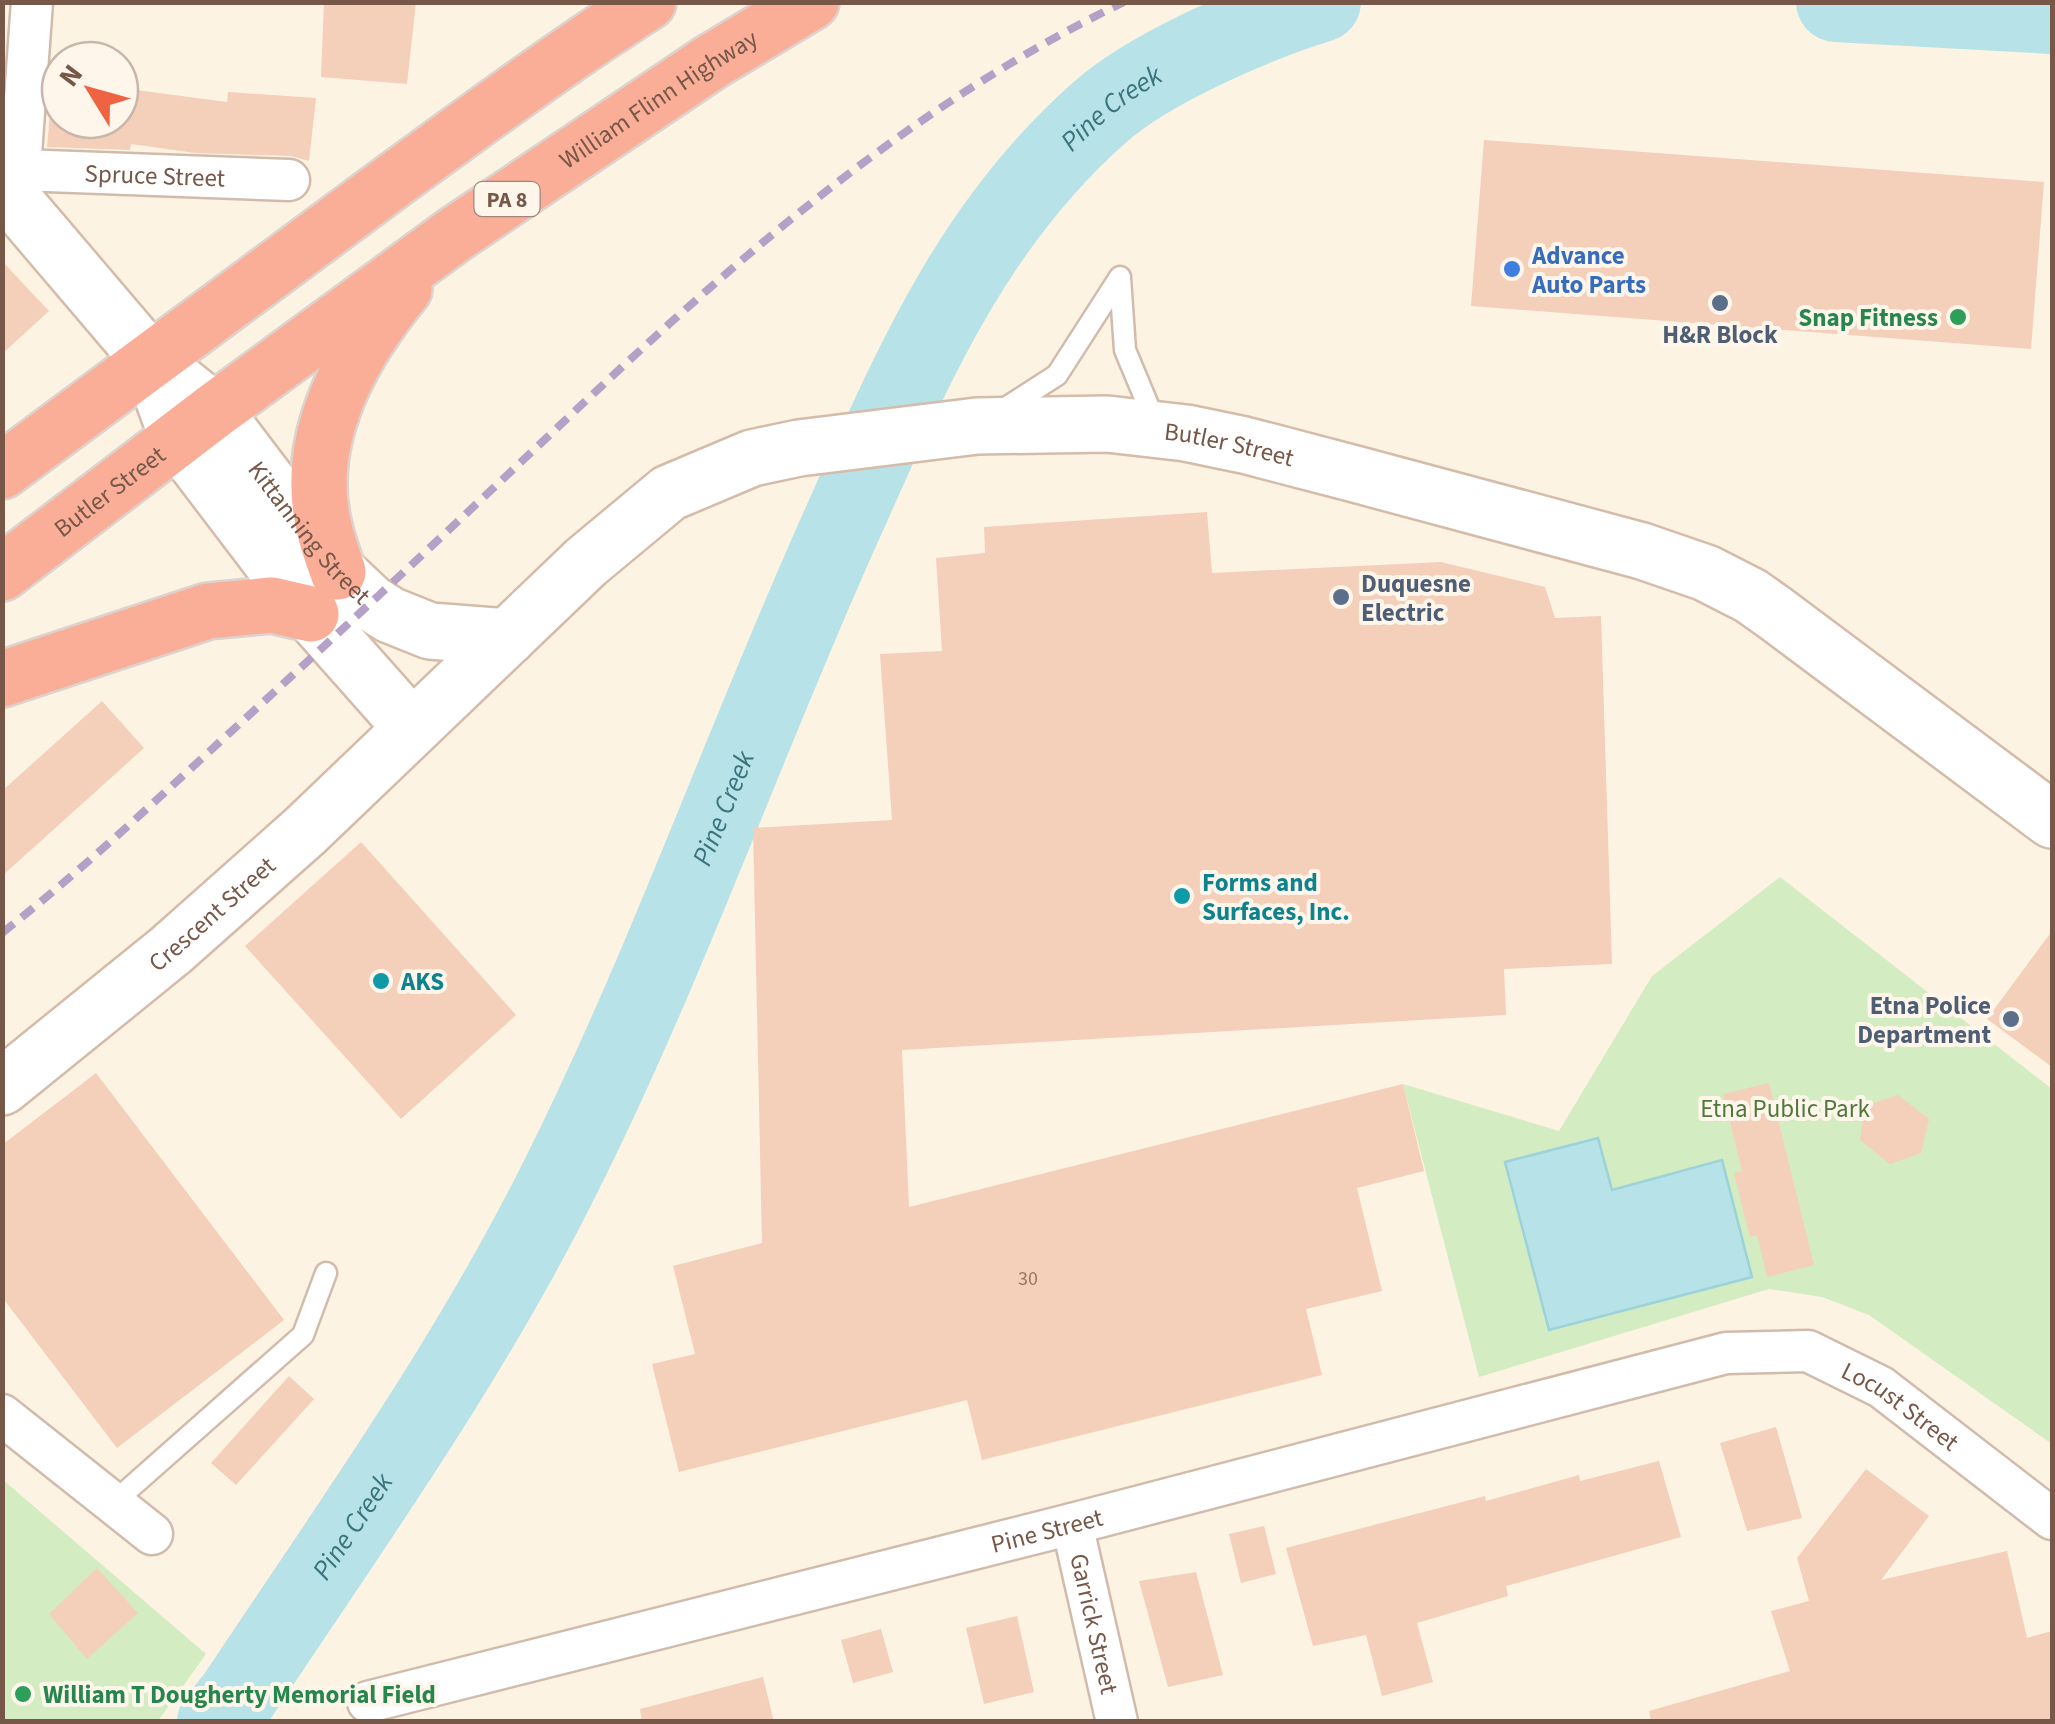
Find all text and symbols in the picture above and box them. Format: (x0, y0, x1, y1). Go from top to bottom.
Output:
street label: William Flinn Highway (552, 21, 765, 178)
north arrow (40, 40, 140, 140)
water label: Pine Creek (1051, 55, 1170, 161)
text: N (49, 56, 92, 95)
street label: Spruce Street (84, 155, 226, 197)
road number: PA 8 (474, 182, 540, 216)
place label: Advance Auto Parts (1531, 238, 1646, 303)
marker: Advance Auto Parts (1501, 258, 1523, 280)
marker: H&R Block (1709, 292, 1731, 314)
place label: Snap Fitness (1798, 300, 1938, 336)
marker: Snap Fitness (1947, 306, 1969, 328)
place label: H&R Block (1662, 317, 1778, 353)
street label: Butler Street (1162, 414, 1298, 476)
street label: Butler Street (47, 437, 174, 546)
street label: Kittanning Street (239, 454, 379, 613)
place label: Duquesne Electric (1361, 566, 1471, 631)
marker: Duquesne Electric (1330, 586, 1352, 608)
water label: Pine Creek (682, 744, 765, 872)
street label: Crescent Street (141, 848, 284, 980)
place label: Forms and Surfaces, Inc. (1202, 865, 1350, 930)
marker: Forms and Surfaces, Inc. (1171, 885, 1193, 907)
place label: AKS (400, 964, 444, 1000)
marker: AKS (370, 970, 392, 992)
place label: Etna Police Department (1857, 988, 1991, 1053)
marker: Etna Police Department (2000, 1008, 2022, 1030)
park label: Etna Public Park (1700, 1091, 1870, 1127)
house number: 30 (1018, 1265, 1038, 1293)
street label: Locust Street (1835, 1353, 1967, 1460)
water label: Pine Creek (302, 1465, 403, 1588)
street label: Pine Street (987, 1500, 1107, 1563)
street label: Garrick Street (1060, 1550, 1127, 1698)
place label: William T Dougherty Memorial Field (43, 1677, 436, 1713)
marker: William T Dougherty Memorial Field (12, 1683, 34, 1705)

